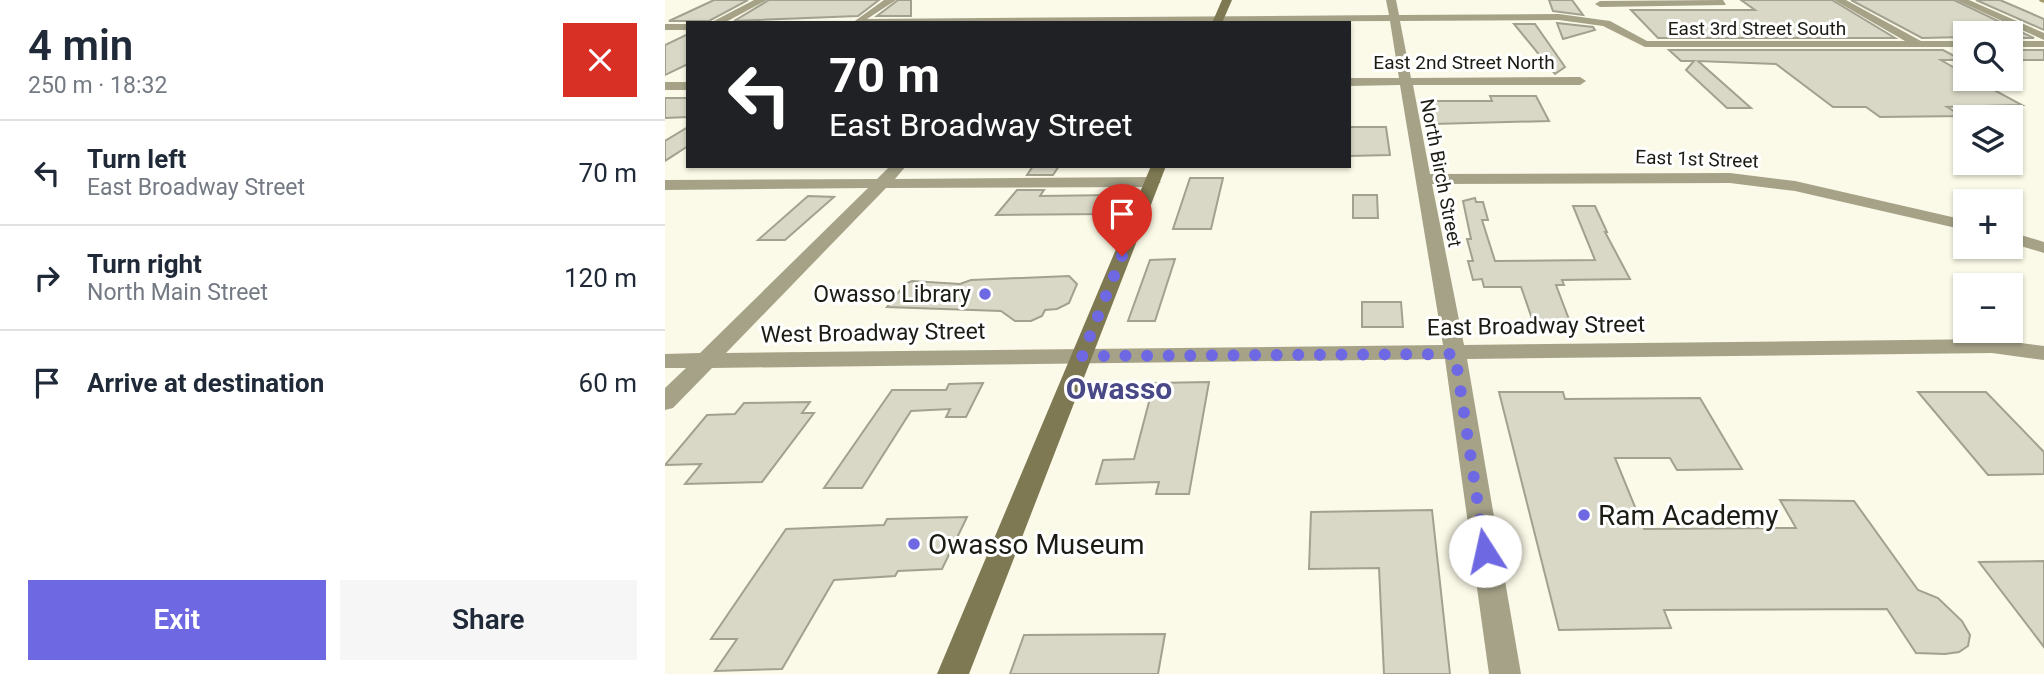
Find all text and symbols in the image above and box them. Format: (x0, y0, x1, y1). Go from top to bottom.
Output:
street label: East 3rd Street South (1668, 17, 1846, 40)
text: 4 min (28, 21, 133, 70)
map controls (1953, 21, 2023, 343)
button: search (1953, 21, 2023, 91)
button: close (563, 23, 637, 97)
text: 70 m (829, 47, 940, 104)
icon: left (714, 49, 805, 140)
street label: East 2nd Street North (1373, 51, 1555, 74)
text: 250 m · 18:32 (28, 72, 167, 99)
street label: North Birch Street (1415, 97, 1467, 249)
button: layers (1953, 105, 2023, 175)
text: East Broadway Street (829, 106, 1132, 144)
text: Turn left (87, 144, 186, 174)
street label: East 1st Street (1635, 145, 1759, 173)
icon: left (28, 154, 66, 192)
text: 70 m (579, 158, 637, 188)
text: East Broadway Street (87, 174, 305, 201)
pin (1092, 184, 1152, 256)
button: + (1953, 189, 2023, 259)
icon: arrive (1103, 195, 1141, 233)
text: Turn right (87, 249, 202, 279)
icon: right (28, 259, 66, 297)
text: 120 m (564, 263, 637, 293)
button: − (1953, 273, 2023, 343)
text: North Main Street (87, 279, 268, 306)
place label: Owasso Library (813, 281, 971, 308)
marker: Owasso Library (977, 286, 993, 302)
street label: East Broadway Street (1427, 311, 1645, 341)
street label: West Broadway Street (760, 318, 986, 348)
icon: arrive (28, 364, 66, 402)
text: Arrive at destination (87, 368, 324, 398)
text: 60 m (579, 368, 637, 398)
district label: Owasso (1066, 371, 1172, 406)
place label: Ram Academy (1598, 499, 1779, 532)
marker: Ram Academy (1576, 507, 1592, 523)
position arrow (1448, 514, 1522, 588)
place label: Owasso Museum (928, 528, 1145, 561)
marker: Owasso Museum (906, 536, 922, 552)
button: Exit (28, 580, 326, 660)
button: Share (340, 580, 637, 660)

